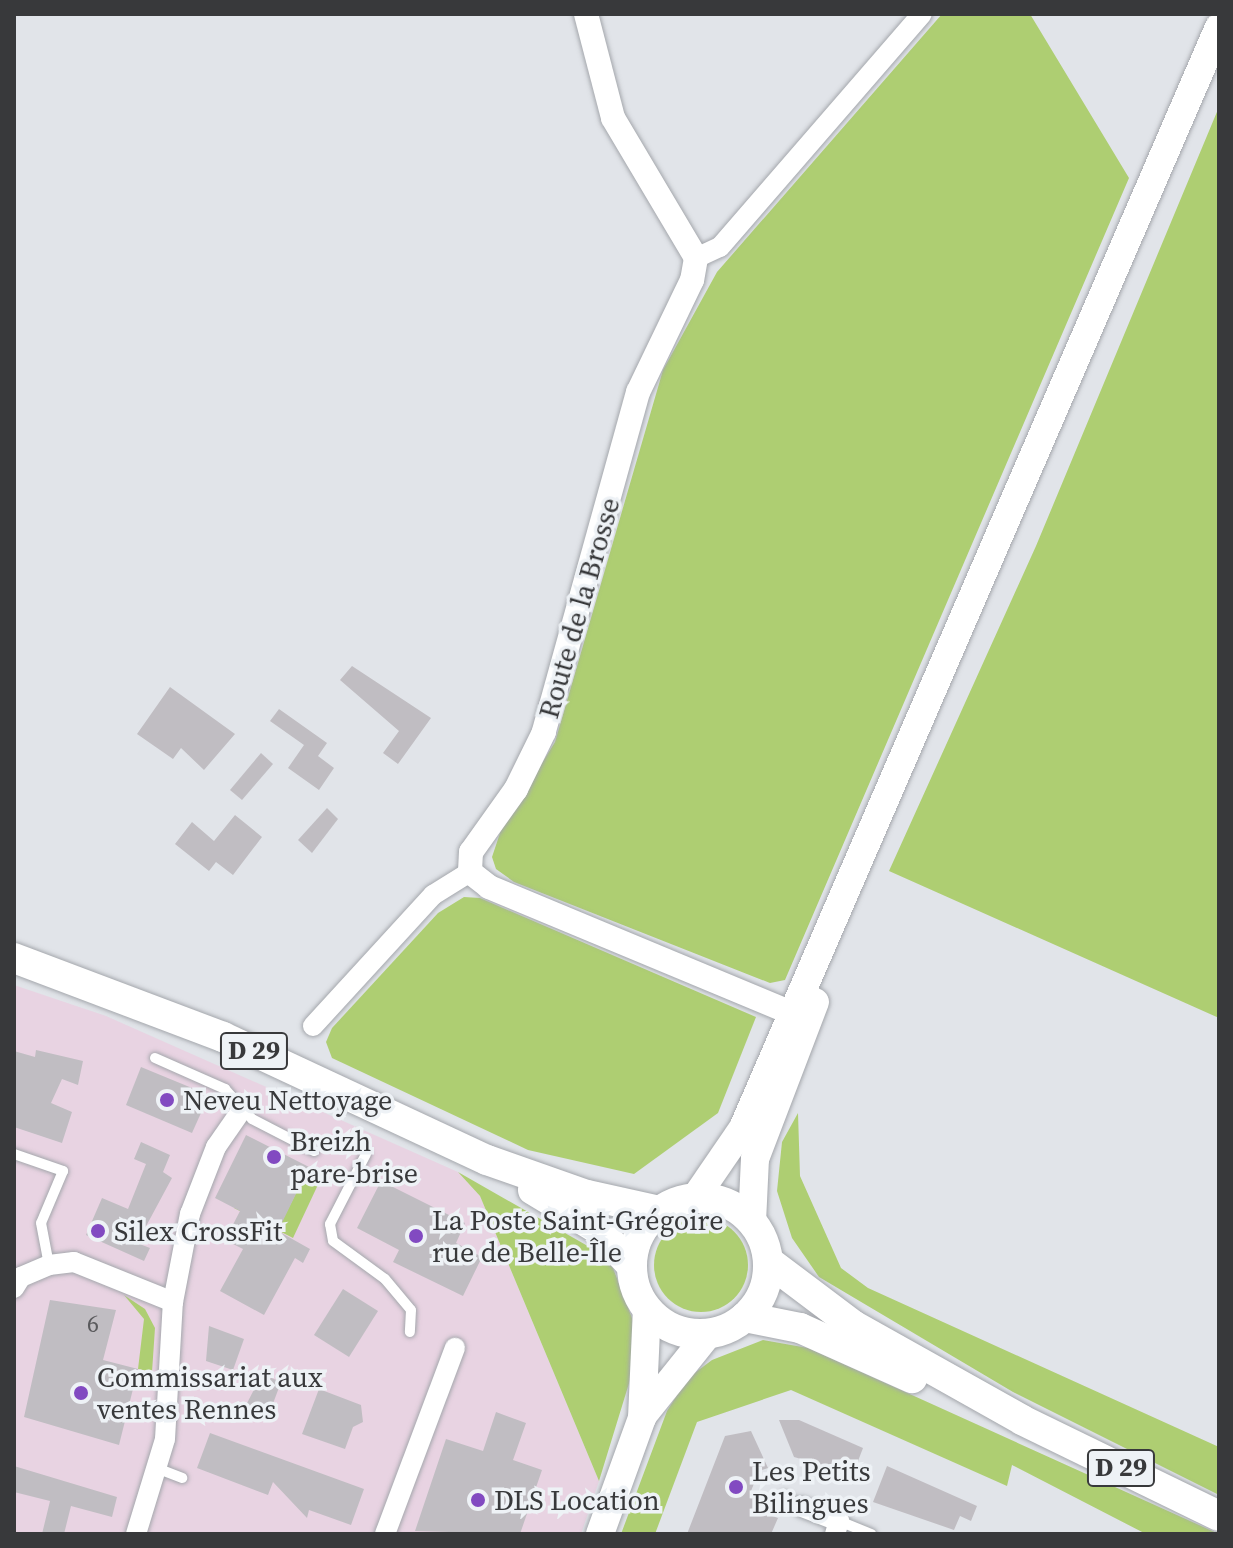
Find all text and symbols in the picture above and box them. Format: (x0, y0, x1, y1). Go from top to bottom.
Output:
street label: Route de la Brosse (531, 494, 627, 722)
road number: D 29 (218, 1029, 290, 1073)
place label: Neveu Nettoyage (183, 1083, 392, 1117)
marker: Neveu Nettoyage (158, 1091, 176, 1109)
place label: Breizh pare-brise (290, 1124, 418, 1190)
marker: Breizh pare-brise (265, 1148, 283, 1166)
place label: La Poste Saint-Grégoire rue de Belle-Île (432, 1203, 723, 1269)
place label: Silex CrossFit (114, 1214, 282, 1248)
marker: Silex CrossFit (89, 1222, 107, 1240)
marker: La Poste Saint-Grégoire rue de Belle-Île (407, 1227, 425, 1245)
house number: 6 (87, 1310, 99, 1338)
place label: Commissariat aux ventes Rennes (97, 1360, 323, 1426)
marker: Commissariat aux ventes Rennes (72, 1384, 90, 1402)
road number: D 29 (1085, 1446, 1157, 1490)
place label: Les Petits Bilingues (752, 1454, 871, 1520)
marker: Les Petits Bilingues (727, 1478, 745, 1496)
place label: DLS Location (494, 1483, 660, 1517)
marker: DLS Location (469, 1491, 487, 1509)

